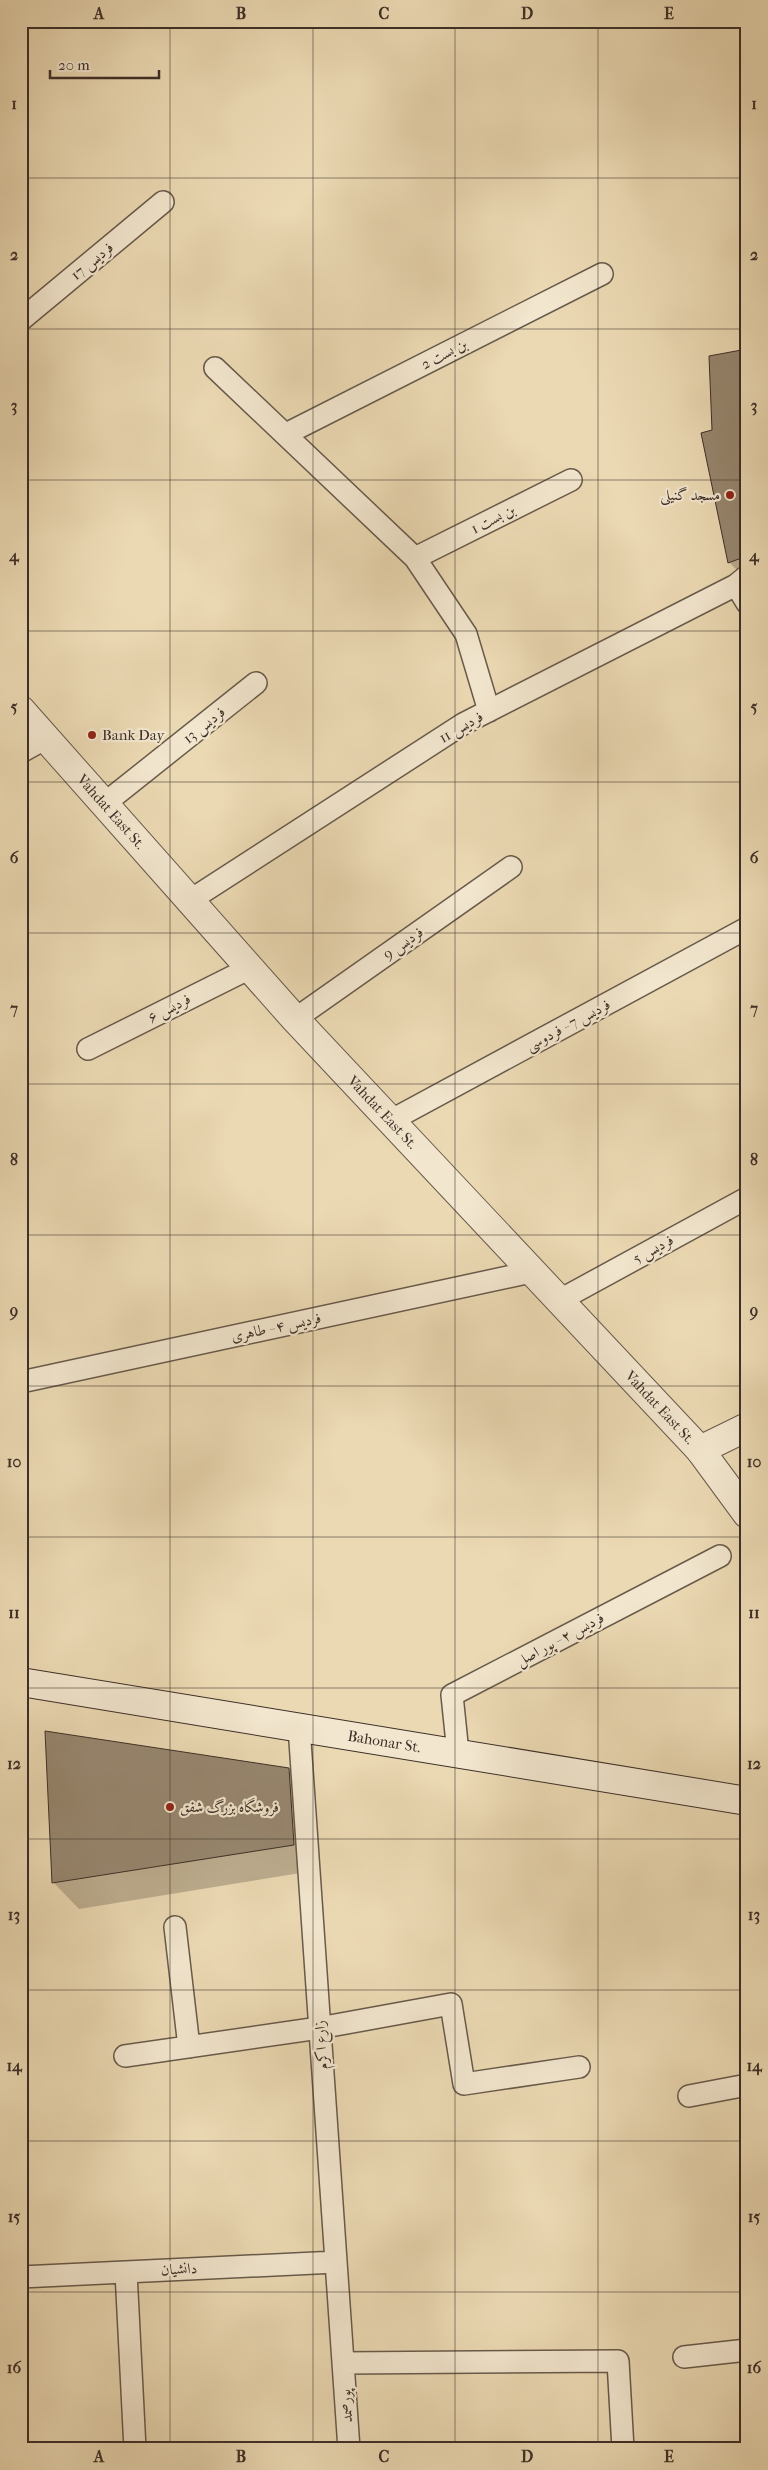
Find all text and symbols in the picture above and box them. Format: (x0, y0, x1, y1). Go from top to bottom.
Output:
text: A (93, 4, 105, 23)
text: B (236, 4, 246, 23)
text: C (379, 4, 390, 23)
text: D (521, 4, 533, 23)
text: E (664, 4, 674, 23)
scale bar (50, 48, 159, 80)
text: 20 m (58, 56, 90, 74)
text: 1 (11, 94, 17, 113)
text: 1 (751, 94, 757, 113)
street label: فردیس 17 (67, 238, 118, 285)
text: 2 (10, 245, 18, 264)
text: 2 (750, 245, 758, 264)
street label: بن بست 2 (418, 335, 470, 373)
text: 3 (11, 396, 17, 416)
text: 3 (751, 396, 757, 416)
place label: مسجد گنیلی (660, 486, 720, 506)
marker: مسجد گنیلی (724, 489, 736, 501)
street label: بن بست 1 (468, 500, 518, 538)
text: 4 (8, 546, 20, 566)
text: 4 (748, 546, 760, 566)
text: 5 (11, 697, 18, 716)
text: 5 (751, 697, 758, 716)
street label: فردیس 13 (179, 703, 229, 748)
street label: فردیس 11 (436, 707, 487, 748)
place label: Bank Day (102, 726, 165, 744)
marker: Bank Day (86, 729, 98, 741)
street label: Vahdat East St. (73, 770, 149, 853)
text: 6 (10, 848, 19, 867)
text: 6 (750, 848, 759, 867)
street label: فردیس 9 (379, 923, 427, 964)
street label: فردیس ۶ (144, 990, 194, 1027)
street label: فردیس 7 - فردوسی (523, 995, 614, 1057)
text: 7 (9, 999, 18, 1018)
text: 7 (749, 999, 758, 1018)
street label: Vahdat East St. (343, 1071, 422, 1153)
text: 8 (10, 1150, 18, 1169)
text: 8 (750, 1150, 758, 1169)
street label: فردیس 5 (630, 1231, 677, 1268)
text: 9 (9, 1301, 18, 1321)
text: 9 (749, 1301, 758, 1321)
street label: فردیس ۴ - طاهری (229, 1309, 323, 1346)
street label: Vahdat East St. (621, 1366, 699, 1448)
text: 10 (7, 1452, 21, 1471)
text: 10 (747, 1452, 761, 1471)
text: 11 (8, 1603, 20, 1622)
text: 11 (748, 1603, 760, 1622)
street label: فردیس ۲ - پور اصل (513, 1608, 608, 1671)
street label: Bahonar St. (346, 1727, 422, 1756)
text: 12 (7, 1754, 21, 1773)
text: 12 (747, 1754, 761, 1773)
place label: فروشگاه بزرگ شفق (180, 1797, 279, 1817)
marker: فروشگاه بزرگ شفق (164, 1801, 176, 1813)
text: 13 (8, 1905, 20, 1925)
text: 13 (748, 1905, 760, 1925)
street label: زارع اکرم (310, 2020, 336, 2070)
text: 14 (6, 2056, 23, 2076)
text: 14 (746, 2056, 763, 2076)
text: 15 (8, 2207, 20, 2226)
text: 15 (748, 2207, 760, 2226)
street label: دانشیان (160, 2259, 198, 2279)
text: 16 (7, 2358, 21, 2377)
text: 16 (747, 2358, 761, 2377)
street label: پورصمد (336, 2387, 358, 2423)
text: A (93, 2447, 105, 2466)
text: B (236, 2447, 246, 2466)
text: C (379, 2447, 390, 2466)
text: D (521, 2447, 533, 2466)
text: E (664, 2447, 674, 2466)

